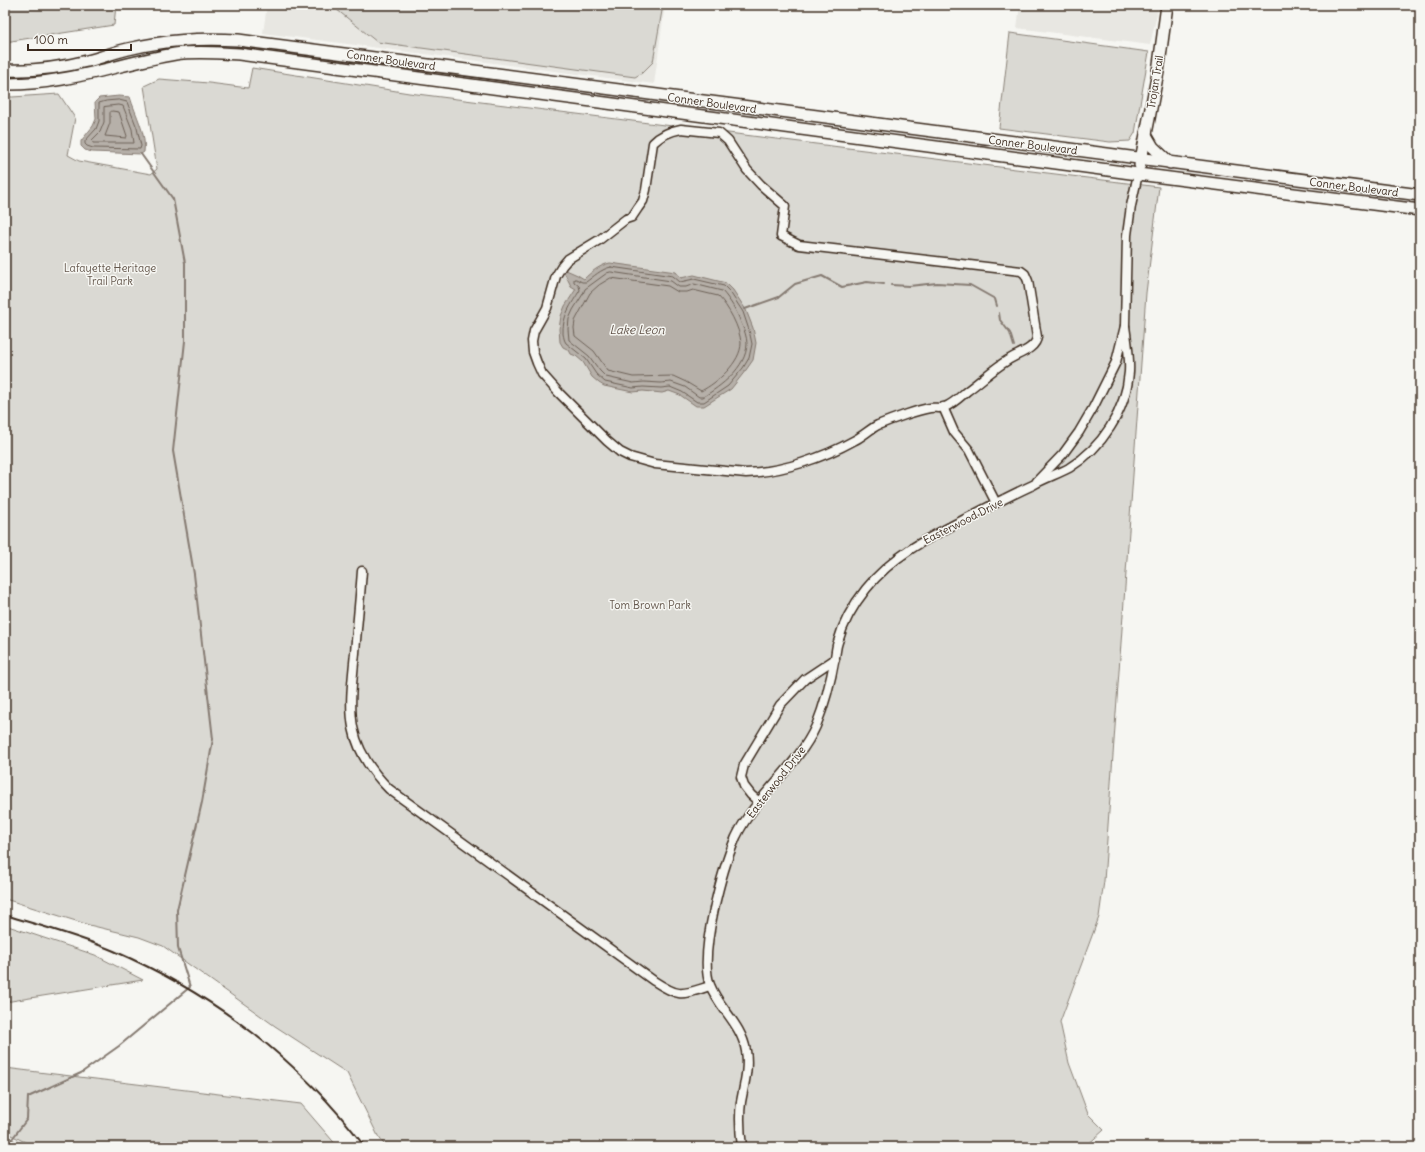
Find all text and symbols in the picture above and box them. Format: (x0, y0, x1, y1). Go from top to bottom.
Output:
scale bar (28, 26, 131, 52)
text: 100 m (34, 32, 68, 47)
street label: Conner Boulevard (346, 47, 437, 73)
street label: Trojan Trail (1144, 54, 1166, 110)
street label: Conner Boulevard (667, 90, 758, 116)
street label: Conner Boulevard (988, 133, 1079, 157)
street label: Conner Boulevard (1309, 175, 1400, 199)
park label: Lafayette Heritage Trail Park (64, 261, 156, 288)
water label: Lake Leon (610, 322, 666, 337)
street label: Easterwood Drive (921, 495, 1005, 547)
park label: Tom Brown Park (609, 598, 691, 612)
street label: Easterwood Drive (743, 743, 809, 821)

